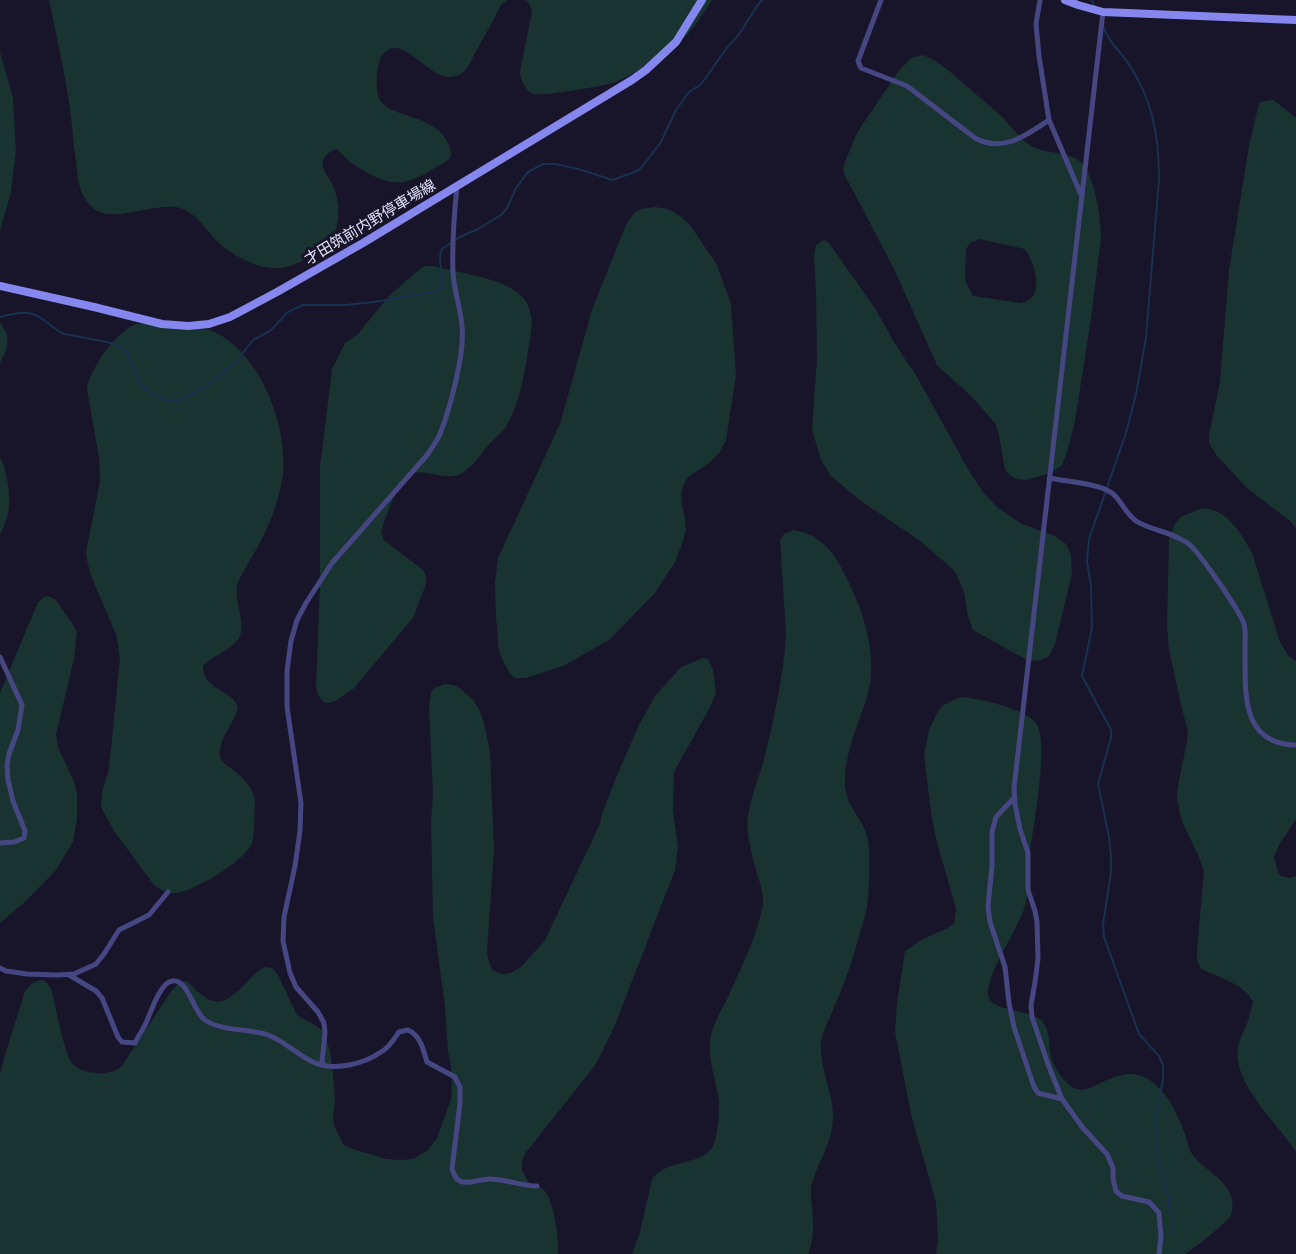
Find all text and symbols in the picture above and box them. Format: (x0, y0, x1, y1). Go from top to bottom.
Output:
street label: 才田筑前内野停車場線 (301, 176, 439, 268)

